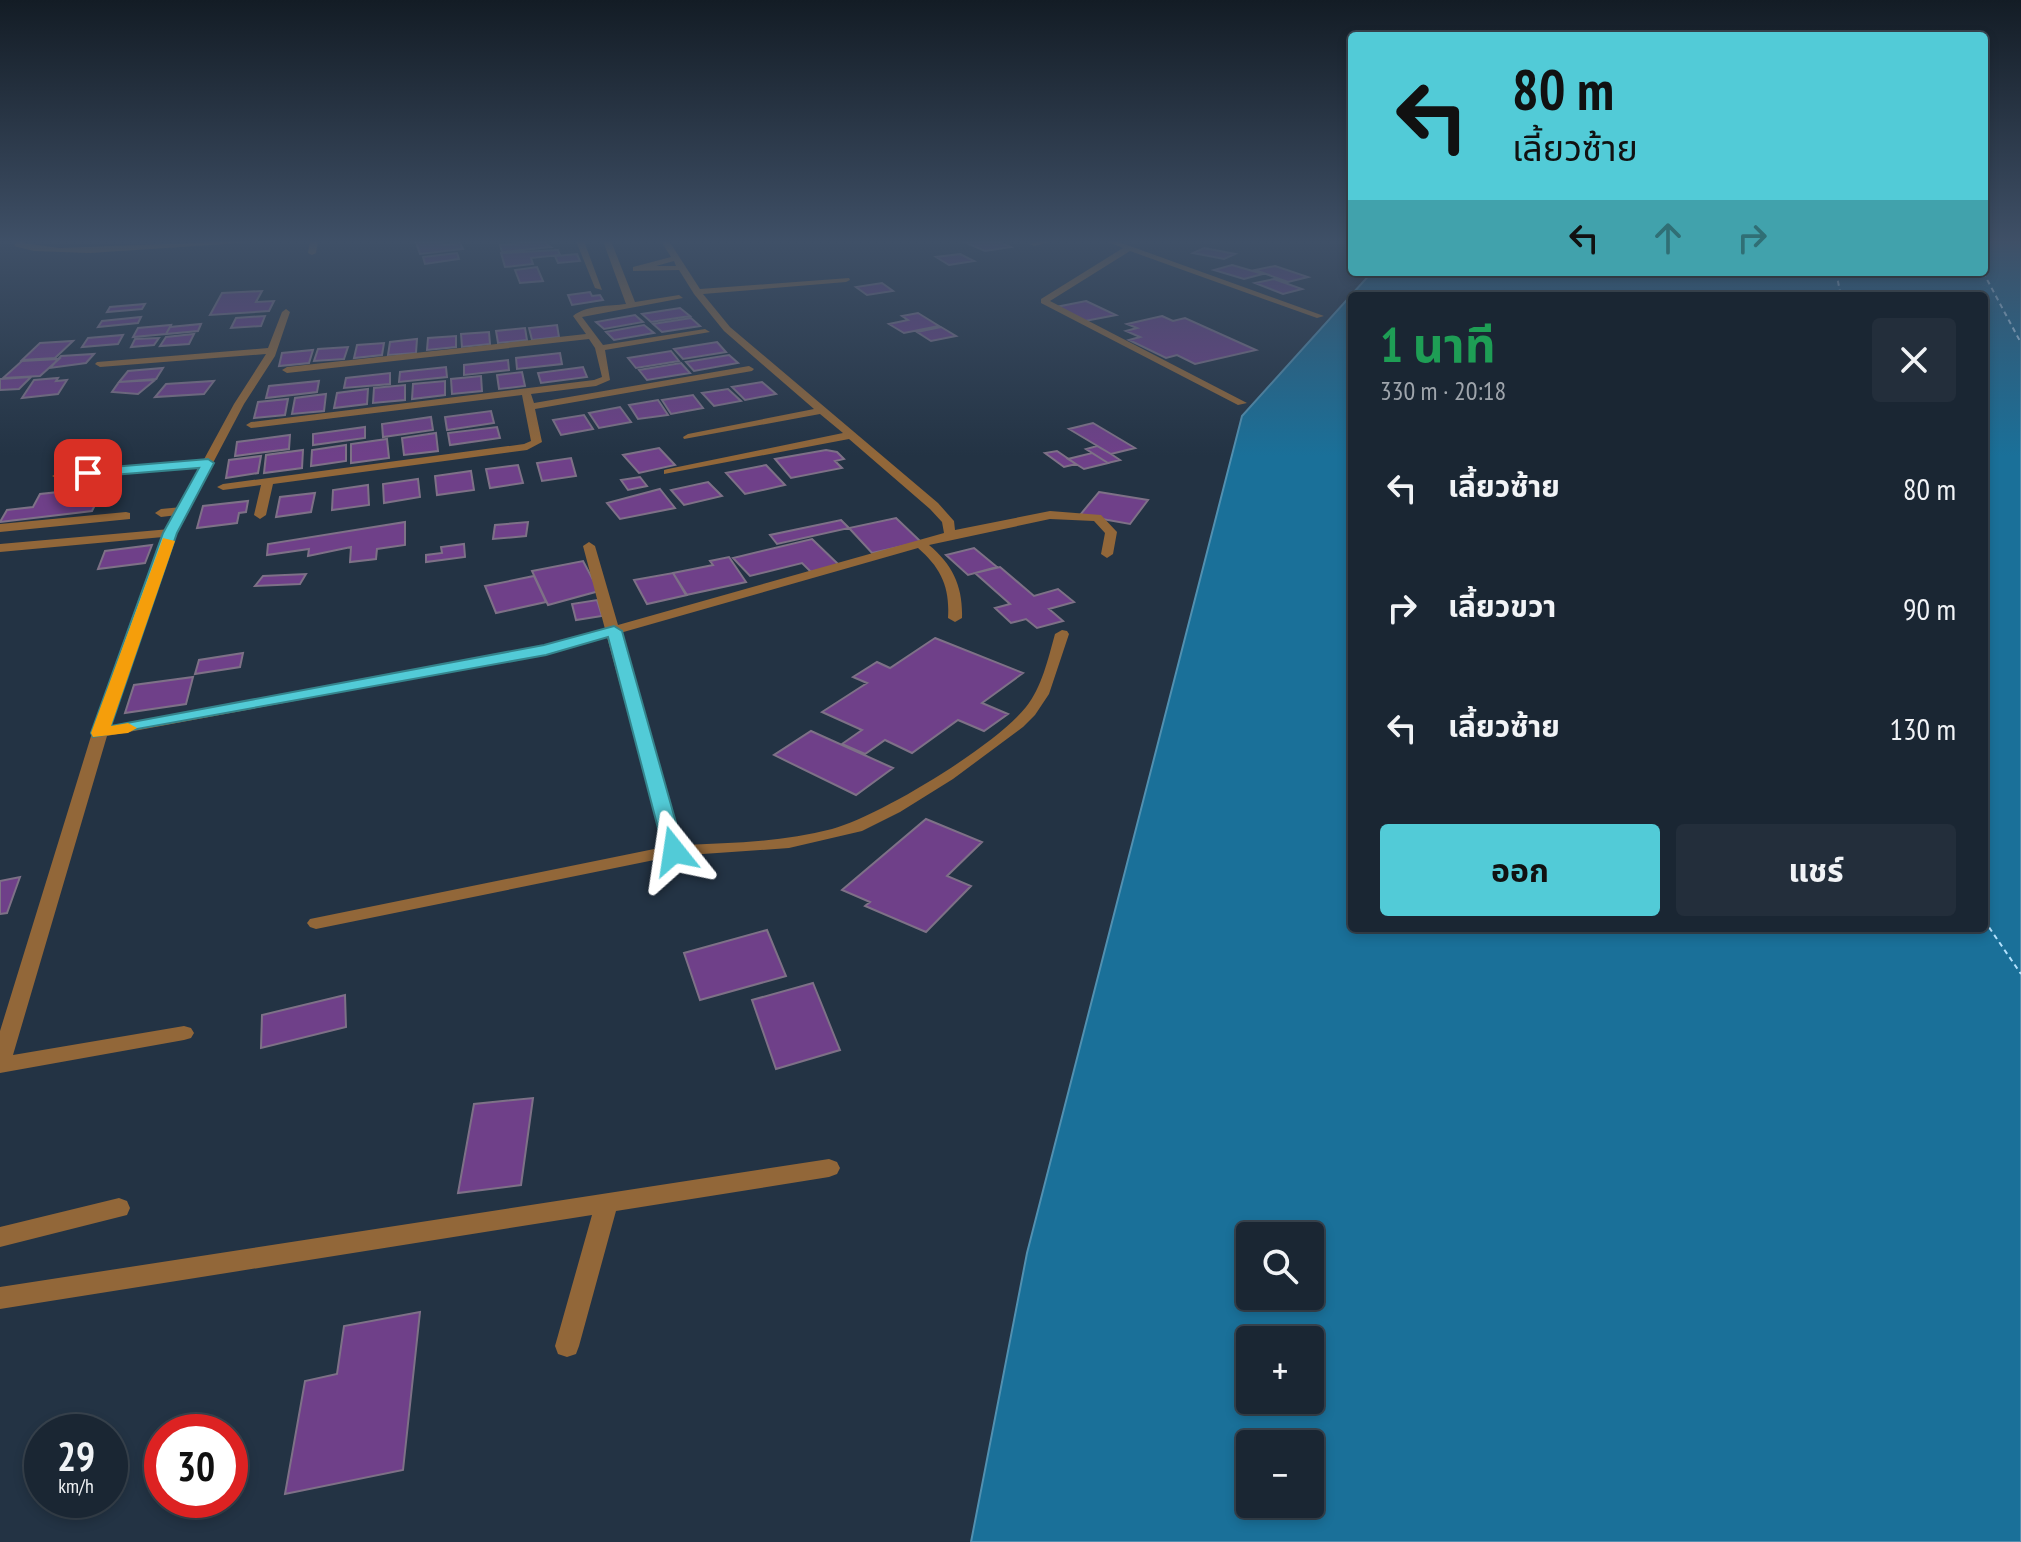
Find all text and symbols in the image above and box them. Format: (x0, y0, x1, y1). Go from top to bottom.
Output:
text: 80 m (1512, 53, 1614, 125)
icon: left (1380, 64, 1484, 168)
text: เลี้ยวซ้าย (1512, 124, 1638, 171)
icon: left (1562, 216, 1606, 260)
icon: ahead (1646, 216, 1690, 260)
icon: right (1730, 216, 1774, 260)
text: 1 นาที (1380, 313, 1496, 375)
button: close (1872, 318, 1956, 402)
text: 330 m · 20:18 (1380, 374, 1506, 407)
pin (54, 439, 122, 507)
icon: arrive (66, 451, 110, 495)
icon: left (1380, 466, 1424, 510)
text: เลี้ยวซ้าย (1448, 466, 1560, 505)
text: 80 m (1903, 469, 1956, 508)
icon: right (1380, 586, 1424, 630)
text: เลี้ยวขวา (1448, 586, 1556, 625)
text: 90 m (1903, 589, 1956, 628)
icon: left (1380, 706, 1424, 750)
text: เลี้ยวซ้าย (1448, 706, 1560, 745)
text: 130 m (1890, 709, 1956, 748)
position arrow (632, 809, 716, 893)
button: ออก (1380, 824, 1660, 916)
button: แชร์ (1676, 824, 1956, 916)
map controls (1236, 1222, 1324, 1518)
button: search (1236, 1222, 1324, 1310)
button: + (1236, 1326, 1324, 1414)
speed limit sign: 30 (144, 1414, 248, 1518)
text: 29 (57, 1430, 95, 1482)
button: − (1236, 1430, 1324, 1518)
text: km/h (58, 1473, 94, 1499)

